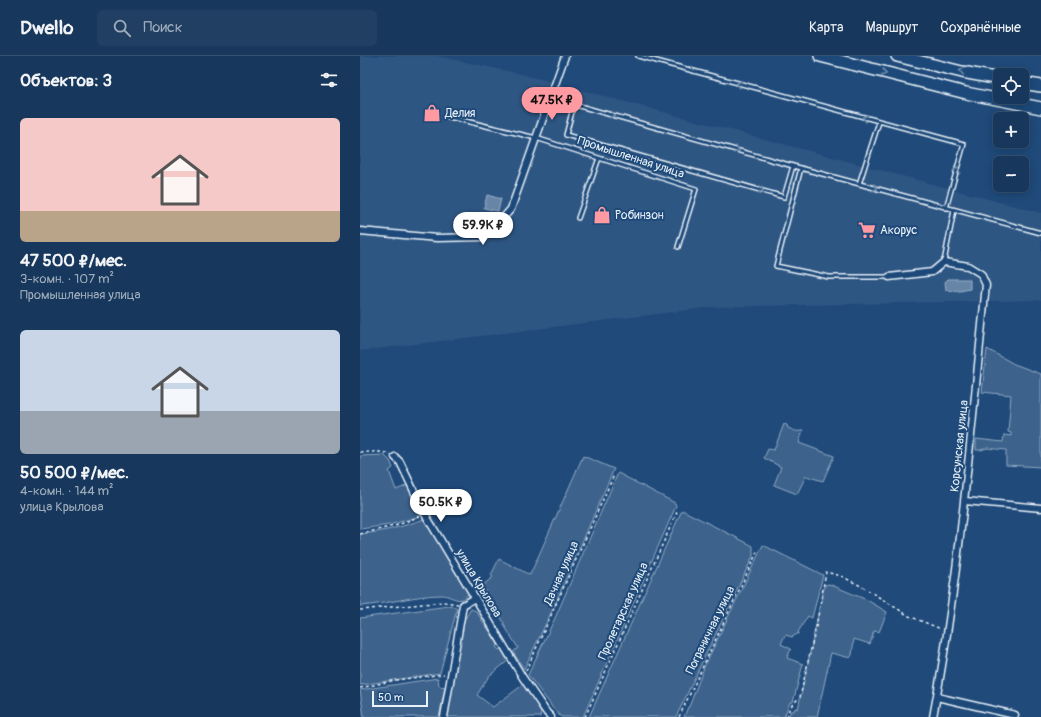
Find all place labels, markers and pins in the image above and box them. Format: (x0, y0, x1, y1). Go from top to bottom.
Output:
pin: 47.5K ₽ (515, 87, 589, 121)
shop icon: Делия (422, 103, 442, 123)
place label: Делия (444, 106, 476, 121)
shop icon: Робинзон (592, 205, 612, 225)
place label: Робинзон (615, 208, 664, 223)
pin: 59.9K ₽ (446, 212, 520, 246)
supermarket icon: Акорус (857, 220, 877, 240)
place label: Акорус (880, 223, 917, 238)
pin: 50.5K ₽ (404, 489, 478, 523)

